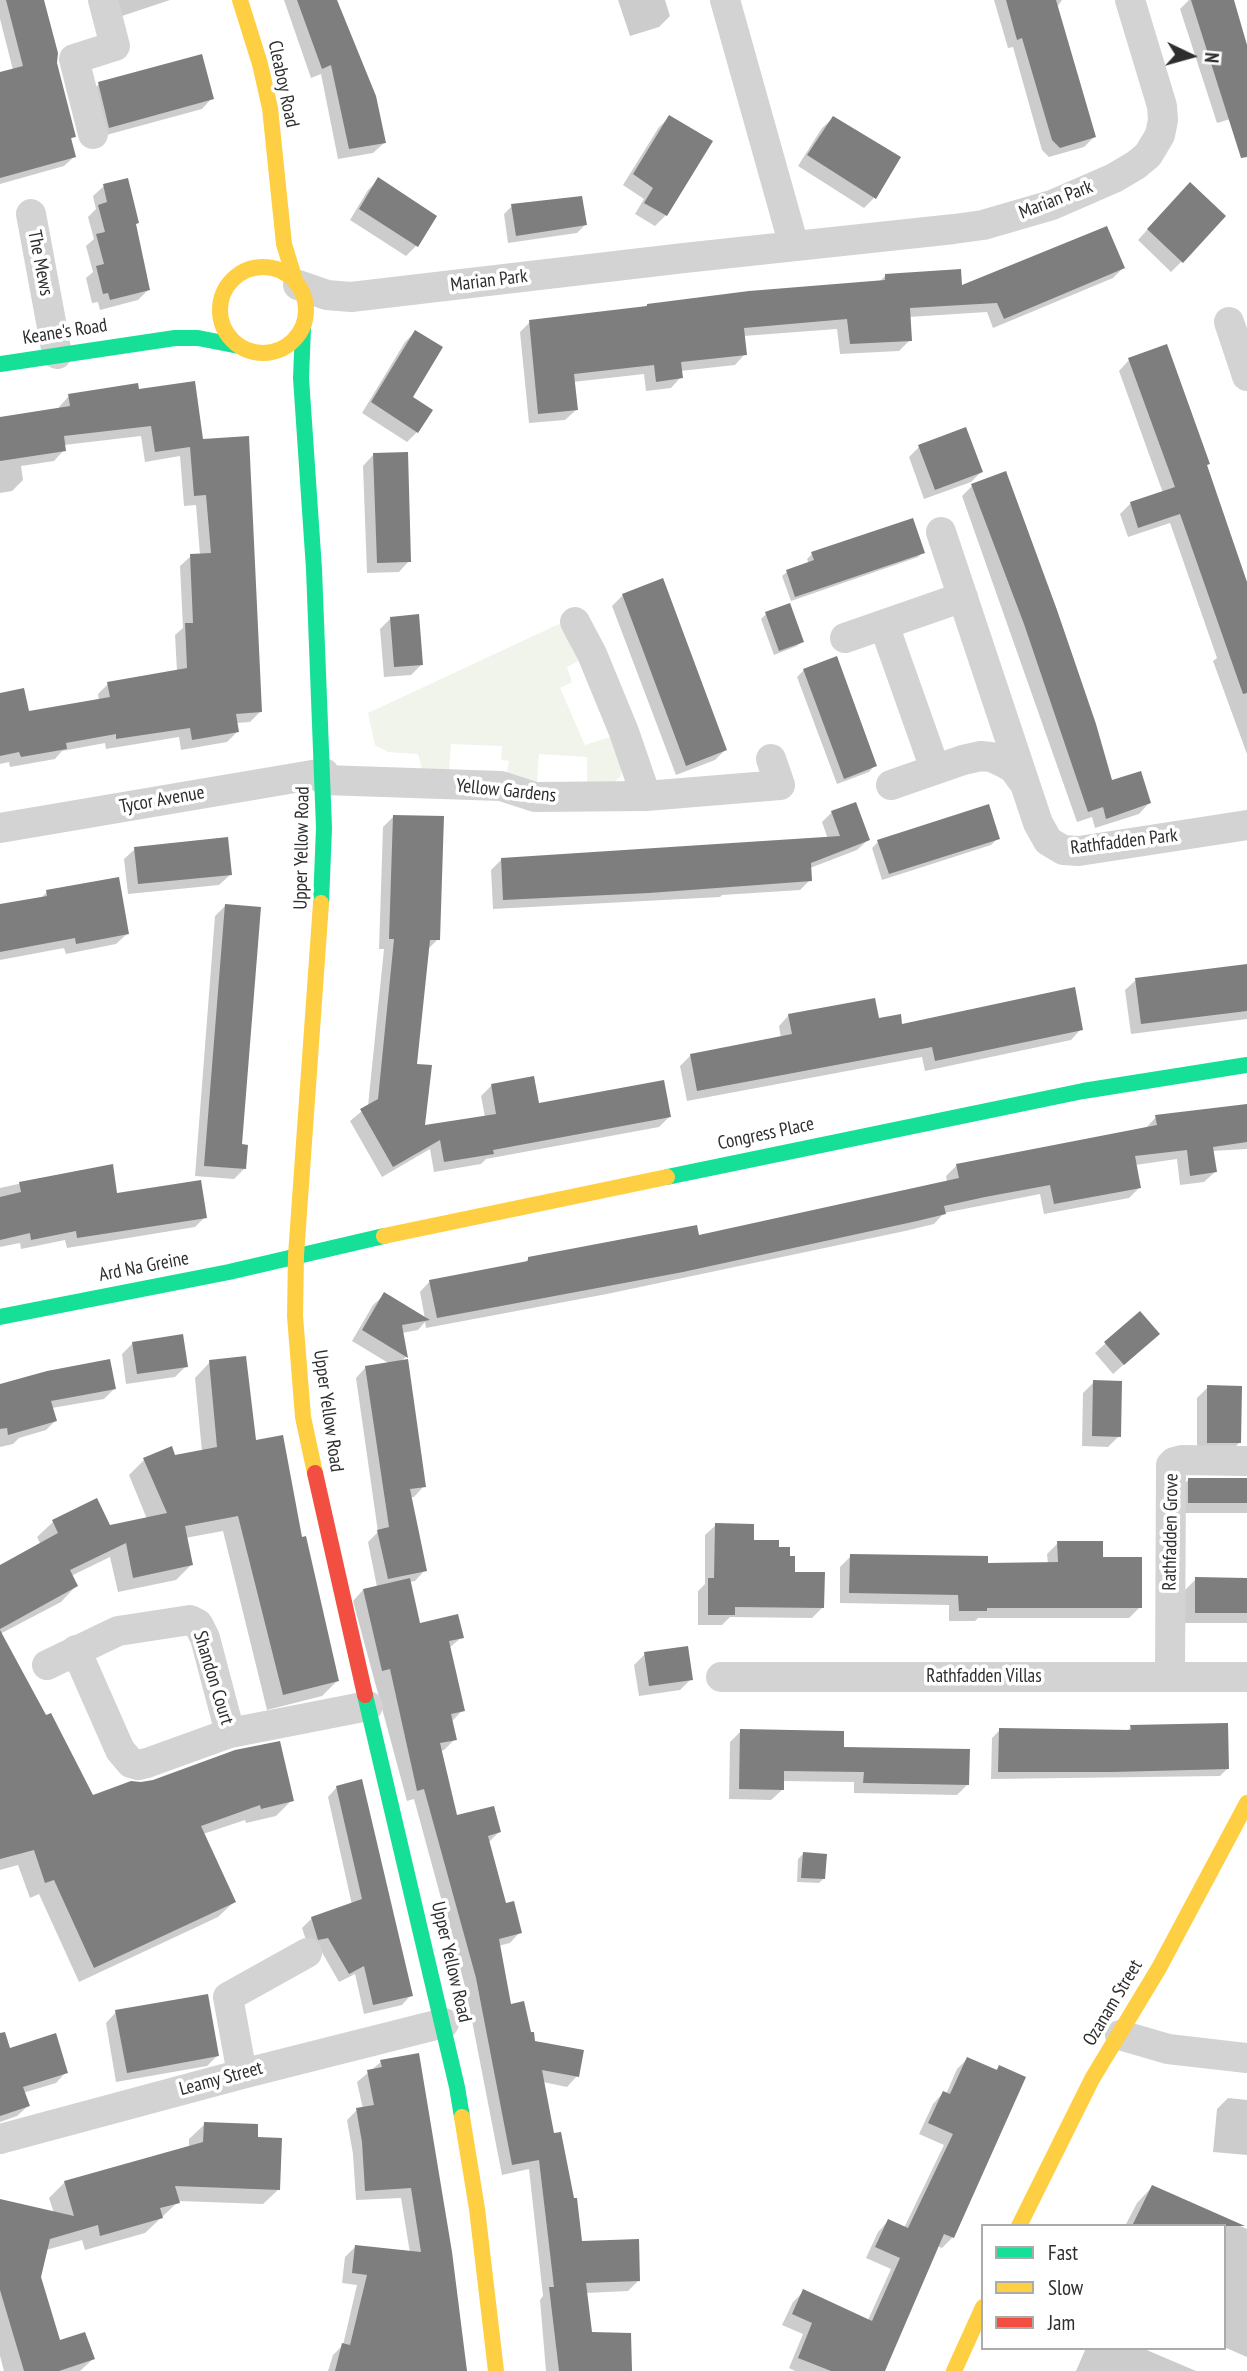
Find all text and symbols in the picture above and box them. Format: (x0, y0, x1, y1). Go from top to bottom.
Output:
north arrow (1156, 21, 1226, 91)
street label: Cleaboy Road (263, 38, 303, 130)
text: N (1200, 52, 1224, 64)
street label: Marian Park (1016, 176, 1096, 224)
street label: The Mews (22, 228, 58, 298)
street label: Marian Park (449, 265, 529, 297)
street label: Keane's Road (21, 314, 109, 350)
street label: Yellow Gardens (455, 774, 557, 808)
street label: Tycor Avenue (118, 781, 206, 819)
street label: Upper Yellow Road (290, 786, 314, 910)
street label: Rathfadden Park (1069, 824, 1179, 860)
street label: Congress Place (716, 1113, 816, 1155)
street label: Ard Na Greine (97, 1247, 191, 1287)
street label: Upper Yellow Road (308, 1348, 348, 1474)
street label: Rathfadden Grove (1159, 1473, 1183, 1591)
street label: Shandon Court (188, 1628, 238, 1728)
street label: Rathfadden Villas (926, 1666, 1042, 1688)
street label: Upper Yellow Road (426, 1899, 476, 2025)
street label: Ozanam Street (1078, 1956, 1148, 2050)
street label: Leamy Street (177, 2057, 265, 2101)
legend (981, 2224, 1226, 2350)
text: Fast (1048, 2239, 1078, 2266)
text: Slow (1048, 2274, 1083, 2301)
text: Jam (1048, 2309, 1075, 2336)

